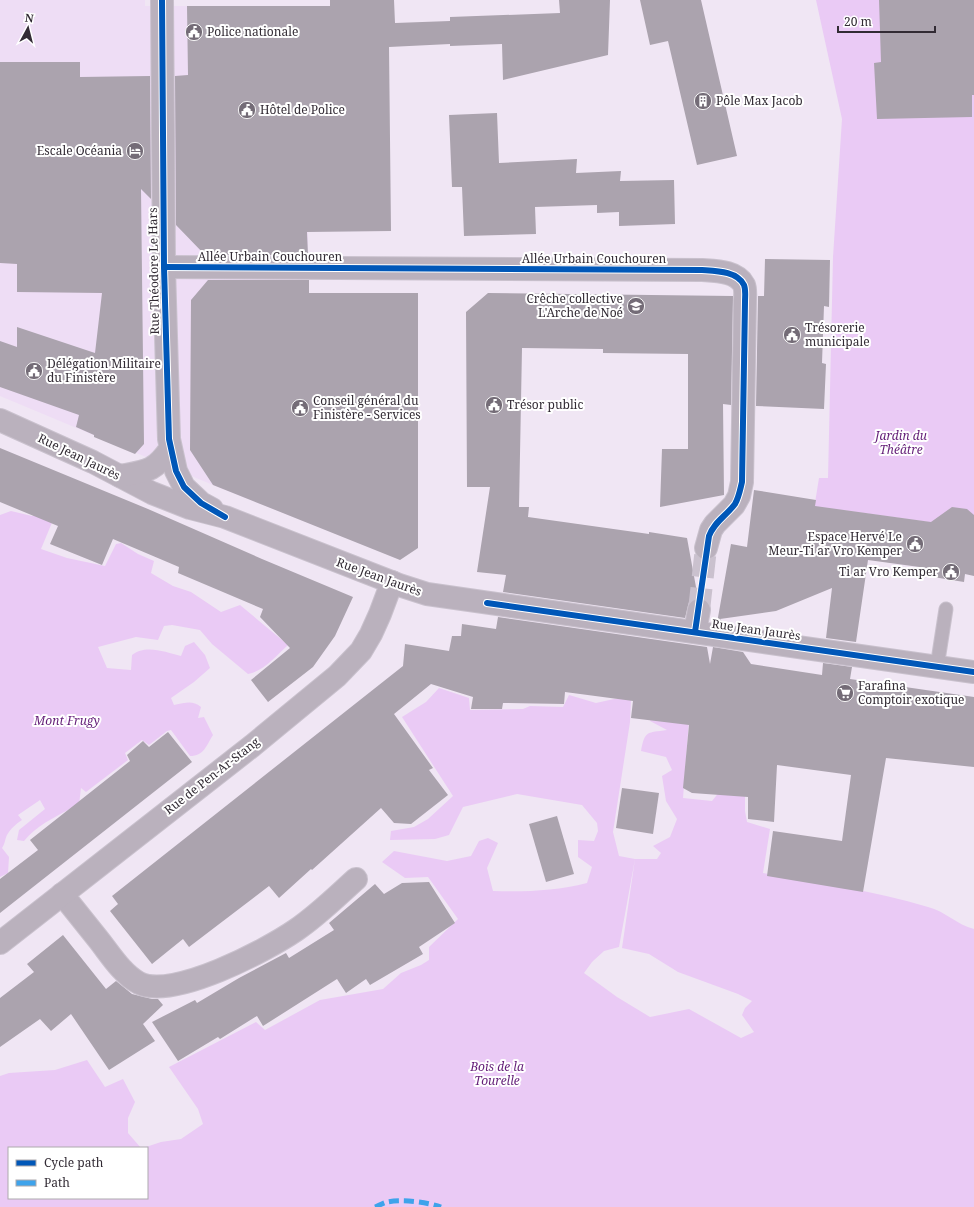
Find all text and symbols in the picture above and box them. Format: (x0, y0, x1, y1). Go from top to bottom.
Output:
north arrow (8, 8, 48, 48)
scale bar (838, 8, 935, 34)
text: N (24, 10, 35, 26)
text: 20 m (844, 13, 872, 30)
public building icon: Police nationale (184, 22, 204, 42)
place label: Police nationale (207, 23, 298, 40)
building icon: Pôle Max Jacob (693, 91, 713, 111)
place label: Pôle Max Jacob (716, 92, 803, 109)
public building icon: Hôtel de Police (237, 100, 257, 120)
place label: Hôtel de Police (260, 101, 345, 118)
hotel icon: Escale Océania (125, 141, 145, 161)
place label: Escale Océania (37, 142, 122, 159)
street label: Rue Théodore Le Hars (144, 207, 163, 335)
street label: Allée Urbain Couchouren (198, 248, 343, 265)
street label: Allée Urbain Couchouren (522, 250, 667, 267)
place label: Crêche collective L'Arche de Noé (526, 290, 623, 321)
school or university icon: Crêche collective L'Arche de Noé (626, 296, 646, 316)
place label: Trésorerie municipale (805, 319, 870, 350)
public building icon: Trésorerie municipale (782, 325, 802, 345)
place label: Délégation Militaire du Finistère (47, 355, 161, 386)
public building icon: Délégation Militaire du Finistère (24, 361, 44, 381)
place label: Conseil général du Finistère - Services (313, 392, 421, 423)
public building icon: Trésor public (484, 395, 504, 415)
place label: Trésor public (507, 396, 583, 413)
public building icon: Conseil général du Finistère - Services (290, 398, 310, 418)
park label: Jardin du Théâtre (873, 427, 927, 458)
street label: Rue Jean Jaurès (35, 429, 123, 484)
place label: Espace Hervé Le Meur-Ti ar Vro Kemper (768, 528, 902, 559)
public building icon: Espace Hervé Le Meur-Ti ar Vro Kemper (905, 534, 925, 554)
street label: Rue Jean Jaurès (334, 553, 424, 600)
public building icon: Ti ar Vro Kemper (941, 562, 961, 582)
place label: Ti ar Vro Kemper (839, 563, 938, 580)
street label: Rue Jean Jaurès (711, 615, 802, 644)
place label: Farafina Comptoir exotique (858, 677, 965, 708)
supermarket icon: Farafina Comptoir exotique (835, 683, 855, 703)
park label: Mont Frugy (33, 712, 100, 729)
street label: Rue de Pen-Ar-Stang (161, 733, 263, 818)
park label: Bois de la Tourelle (469, 1058, 524, 1089)
legend (8, 1147, 148, 1199)
text: Cycle path (44, 1154, 104, 1171)
text: Path (44, 1174, 70, 1191)

